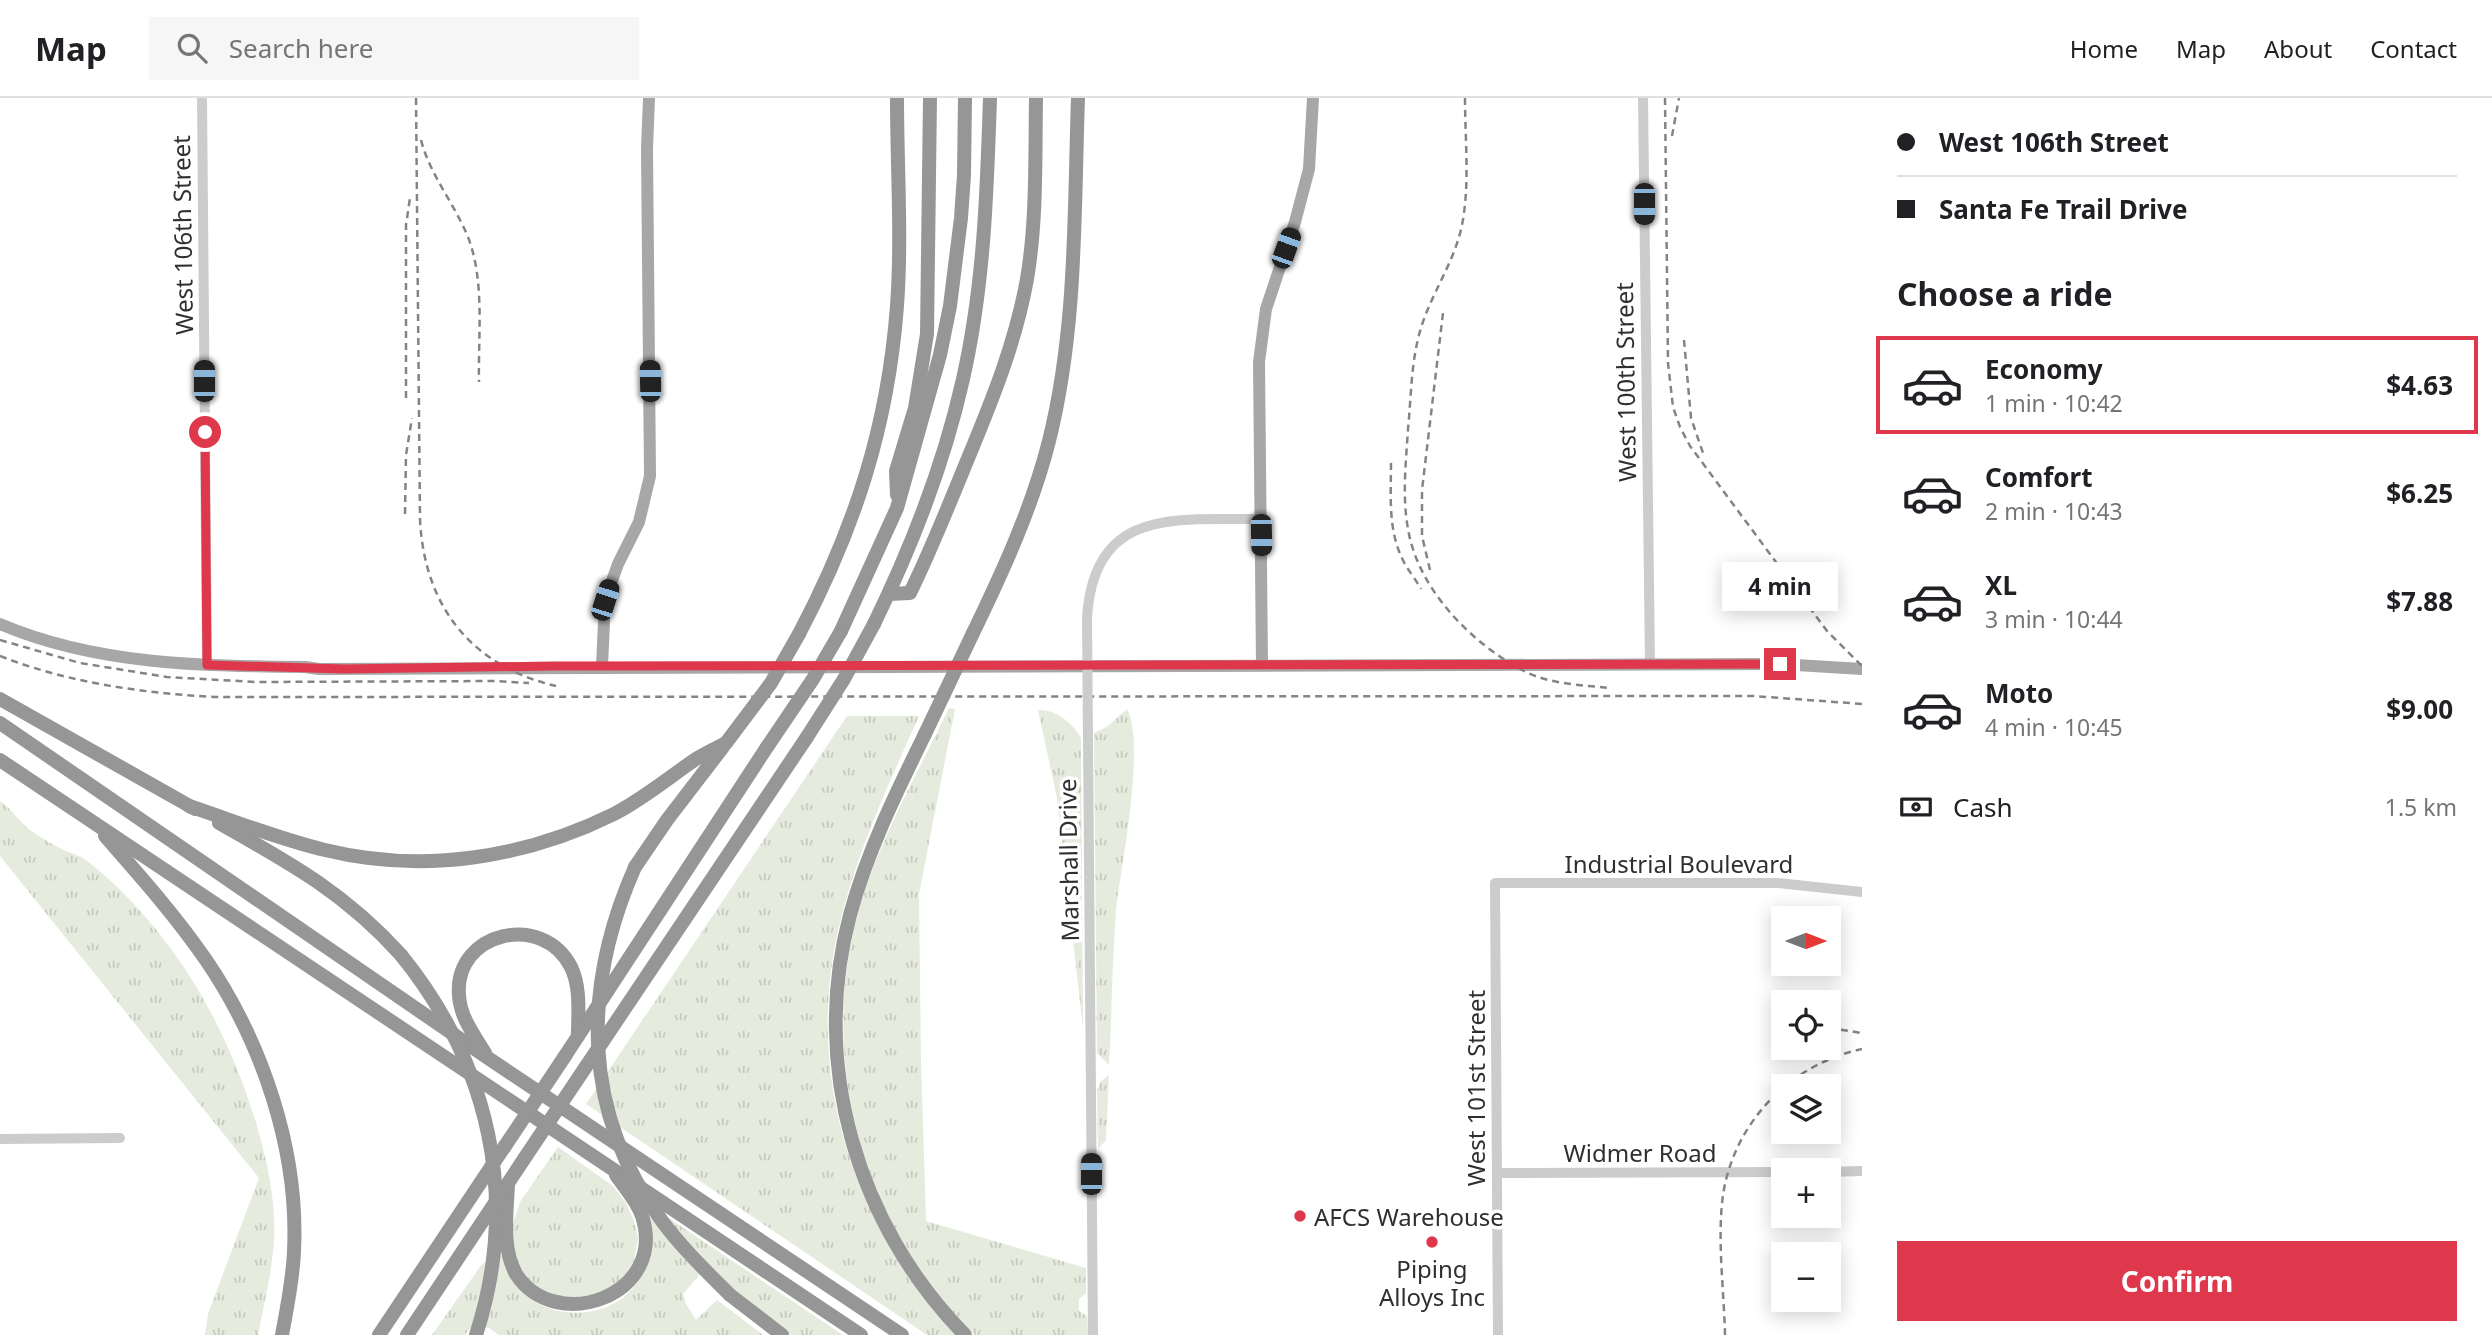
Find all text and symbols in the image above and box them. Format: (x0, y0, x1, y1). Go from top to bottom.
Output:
search box (149, 17, 639, 80)
text: Map (35, 26, 107, 71)
icon: search (173, 29, 211, 67)
text: Search here (229, 30, 373, 66)
text: Home (2070, 32, 2138, 65)
text: Map (2176, 32, 2226, 65)
text: About (2264, 32, 2332, 65)
text: Contact (2370, 32, 2457, 65)
text: West 106th Street (1939, 124, 2169, 160)
street label: West 106th Street (164, 135, 200, 335)
car (1634, 183, 1655, 225)
text: Santa Fe Trail Drive (1939, 191, 2187, 227)
car (1269, 225, 1304, 271)
text: Choose a ride (1897, 272, 2113, 315)
street label: West 100th Street (1607, 282, 1643, 482)
text: Economy (1985, 351, 2103, 387)
icon: car (1901, 354, 1964, 417)
car (194, 360, 215, 402)
car (640, 360, 661, 402)
text: $4.63 (2386, 367, 2453, 403)
text: 1 min · 10:42 (1985, 387, 2123, 419)
route start (189, 416, 221, 448)
text: Comfort (1985, 459, 2093, 495)
icon: car (1901, 462, 1964, 525)
text: $6.25 (2386, 475, 2453, 511)
text: 2 min · 10:43 (1985, 495, 2123, 527)
car (1251, 514, 1272, 556)
callout: 4 min (1722, 562, 1838, 612)
text: XL (1985, 567, 2017, 603)
text: 4 min (1748, 570, 1812, 602)
icon: car (1901, 570, 1964, 633)
car (589, 577, 622, 623)
text: $7.88 (2386, 583, 2453, 619)
text: 3 min · 10:44 (1985, 603, 2123, 635)
route end (1764, 648, 1796, 680)
text: Moto (1985, 675, 2053, 711)
icon: car (1901, 678, 1964, 741)
text: $9.00 (2386, 691, 2453, 727)
text: 4 min · 10:45 (1985, 711, 2123, 743)
street label: Marshall Drive (1050, 778, 1086, 942)
icon: cash (1897, 788, 1935, 826)
text: Cash (1953, 789, 2013, 825)
text: 1.5 km (2385, 791, 2457, 823)
street label: Industrial Boulevard (1565, 847, 1793, 880)
north arrow (1771, 906, 1841, 976)
map controls (1771, 906, 1841, 1312)
street label: West 101st Street (1459, 989, 1492, 1186)
button: locate (1771, 990, 1841, 1060)
button: layers (1771, 1074, 1841, 1144)
street label: Widmer Road (1563, 1136, 1717, 1169)
car (1081, 1153, 1102, 1195)
button: + (1771, 1158, 1841, 1228)
place label: AFCS Warehouse (1314, 1200, 1504, 1233)
marker: AFCS Warehouse (1292, 1208, 1308, 1224)
marker: Piping Alloys Inc (1424, 1234, 1440, 1250)
button: Confirm (1897, 1241, 2457, 1321)
button: − (1771, 1242, 1841, 1312)
place label: Piping Alloys Inc (1379, 1252, 1485, 1313)

